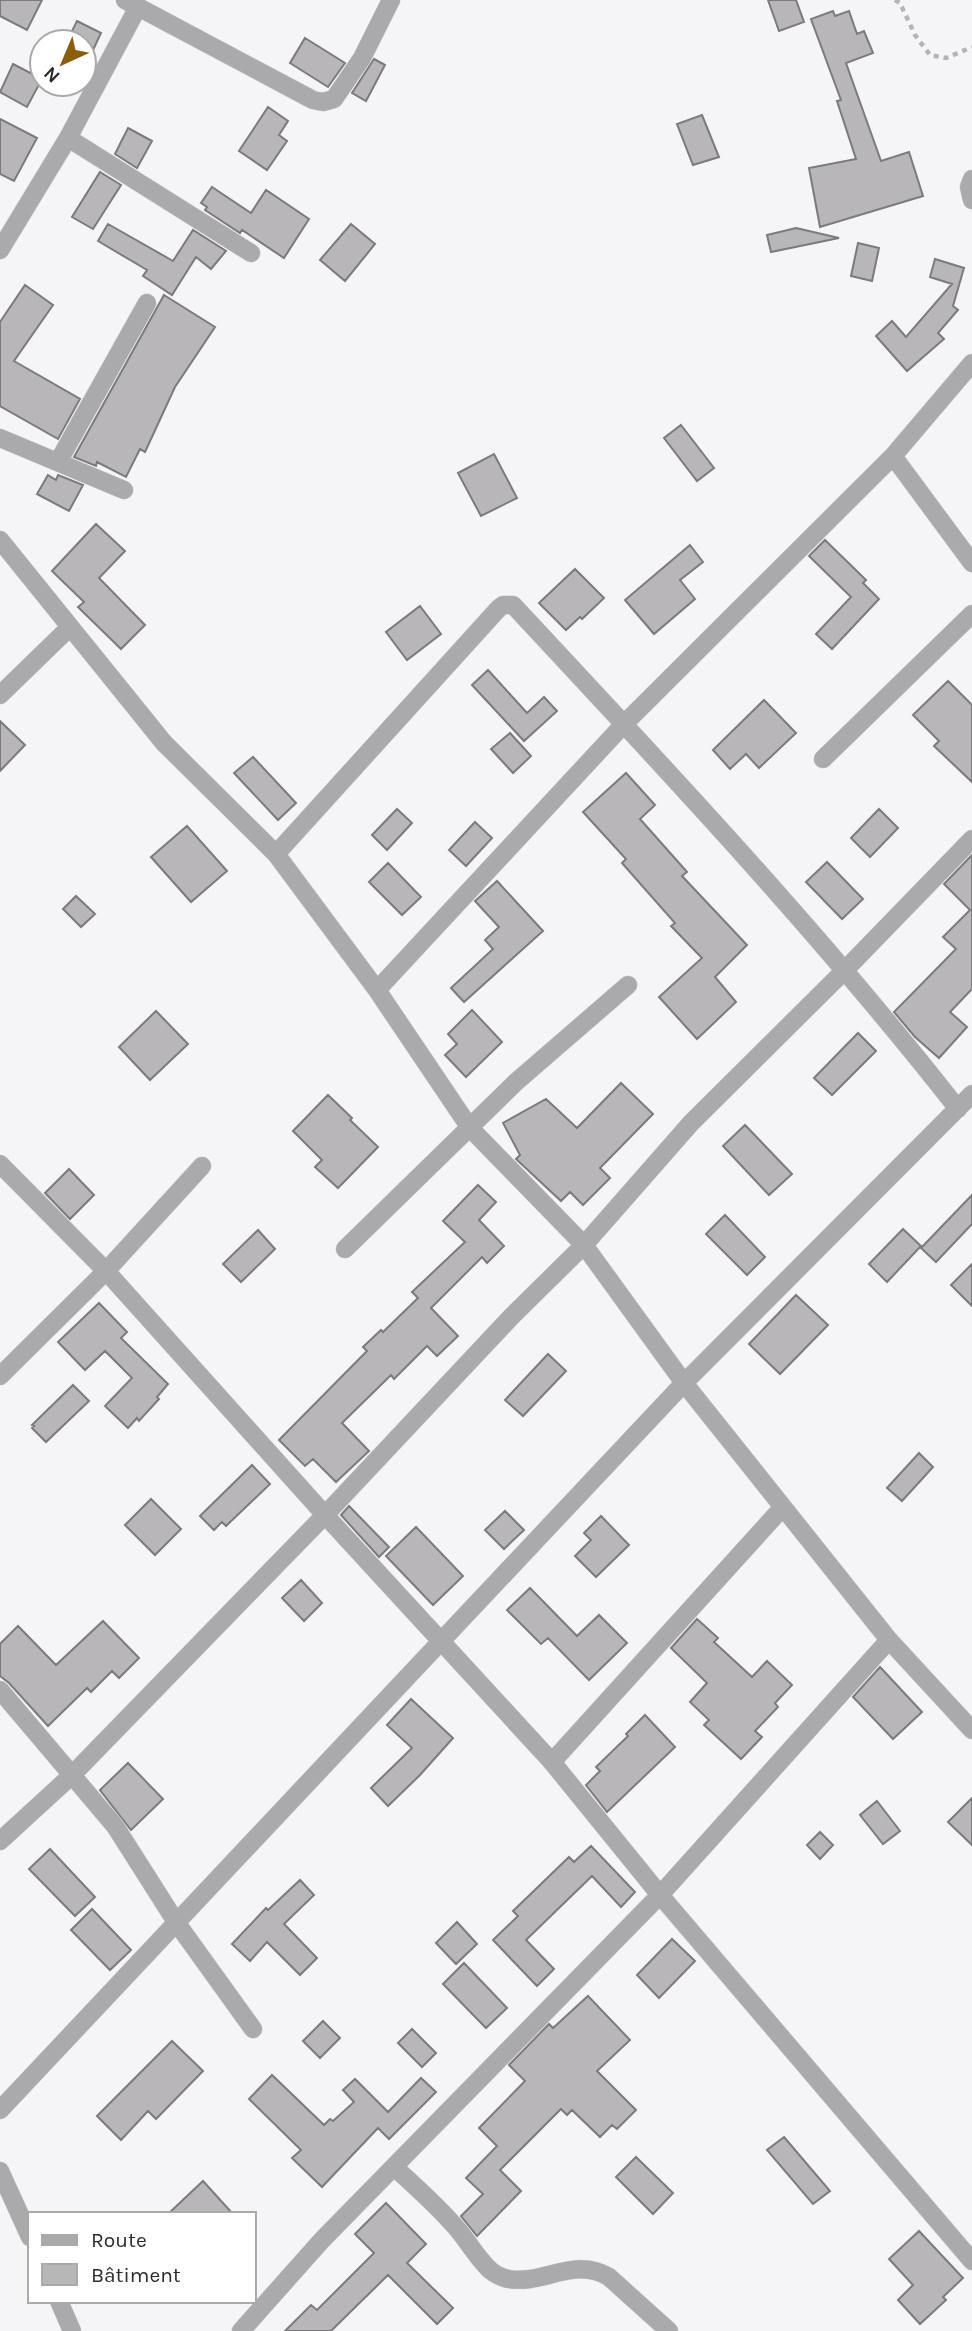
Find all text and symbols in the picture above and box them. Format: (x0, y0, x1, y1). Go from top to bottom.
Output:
north arrow (28, 28, 98, 98)
text: N (39, 62, 64, 87)
legend (28, 2212, 256, 2303)
text: Route (91, 2228, 147, 2252)
text: Bâtiment (91, 2263, 181, 2287)

